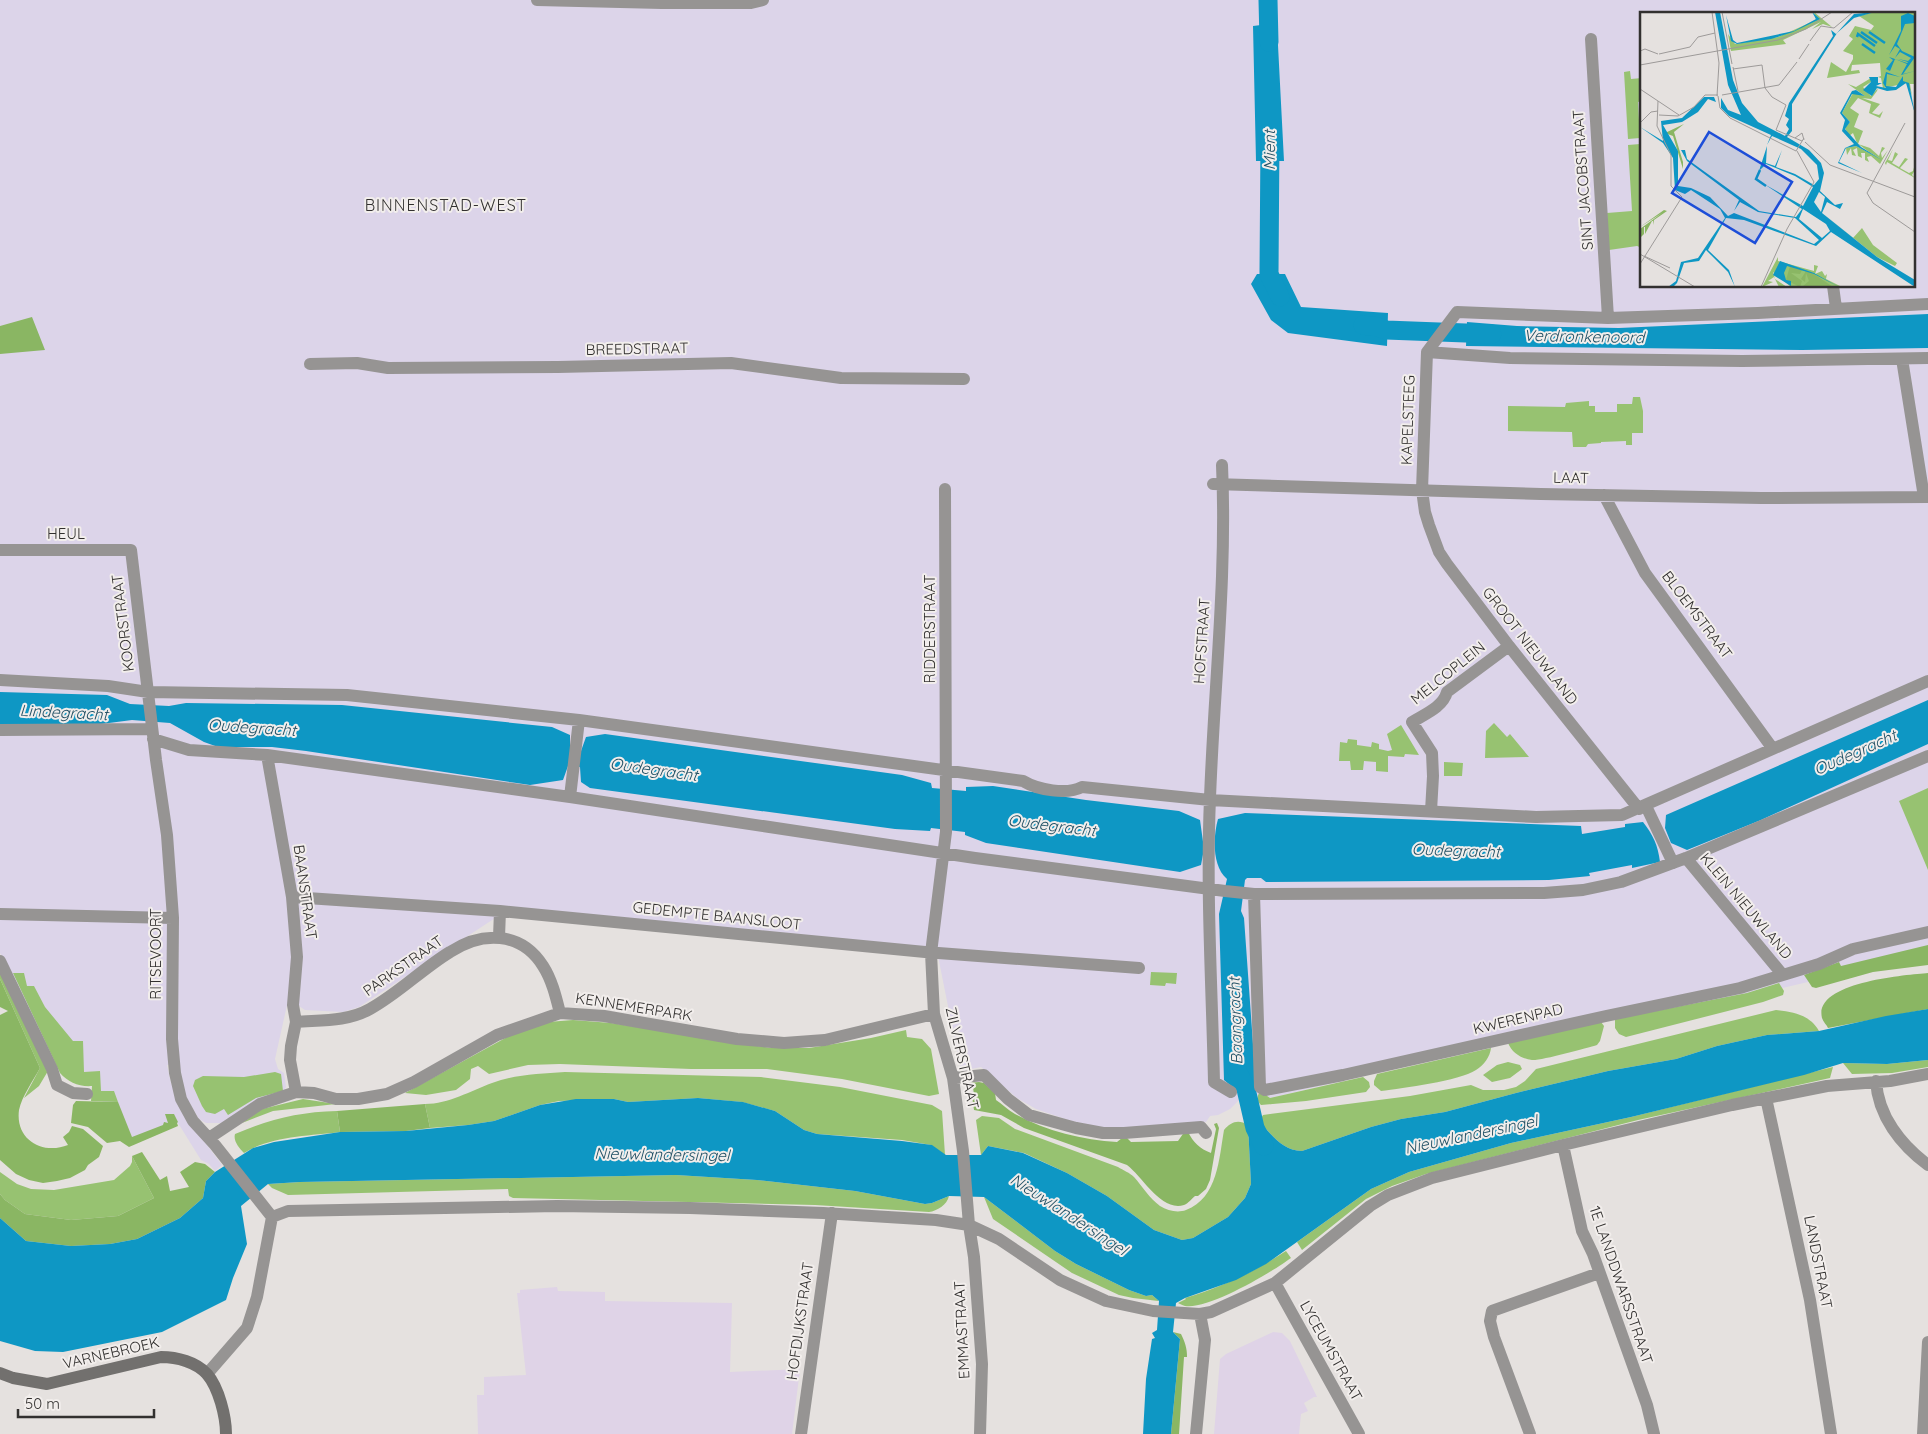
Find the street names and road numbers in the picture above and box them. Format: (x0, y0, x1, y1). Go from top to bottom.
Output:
street label: SINT JACOBSTRAAT (1568, 109, 1597, 251)
street label: BREEDSTRAAT (585, 338, 689, 359)
street label: KAPELSTEEG (1396, 375, 1419, 465)
street label: LAAT (1553, 468, 1589, 487)
street label: HEUL (47, 524, 85, 543)
street label: BLOEMSTRAAT (1658, 567, 1737, 662)
street label: KOORSTRAAT (107, 573, 138, 673)
street label: RIDDERSTRAAT (920, 574, 939, 684)
street label: GROOT NIEUWLAND (1479, 583, 1582, 708)
street label: HOFSTRAAT (1189, 597, 1214, 685)
street label: MELCOPLEIN (1407, 637, 1489, 708)
street label: BAANSTRAAT (289, 843, 322, 940)
street label: KLEIN NIEUWLAND (1696, 849, 1797, 963)
street label: GEDEMPTE BAANSLOOT (632, 897, 802, 934)
street label: RITSEVOORT (146, 908, 165, 1000)
street label: PARKSTRAAT (359, 931, 446, 1000)
street label: KENNEMERPARK (574, 988, 694, 1025)
street label: KWERENPAD (1471, 999, 1565, 1038)
street label: ZILVERSTRAAT (941, 1005, 983, 1111)
street label: 1E LANDDWARSSTRAAT (1585, 1203, 1657, 1366)
street label: LANDSTRAAT (1800, 1214, 1837, 1310)
street label: HOFDIJKSTRAAT (782, 1261, 817, 1381)
street label: EMMASTRAAT (949, 1280, 974, 1380)
street label: LYCEUMSTRAAT (1296, 1297, 1367, 1404)
street label: VARNEBROEK (61, 1332, 161, 1373)

